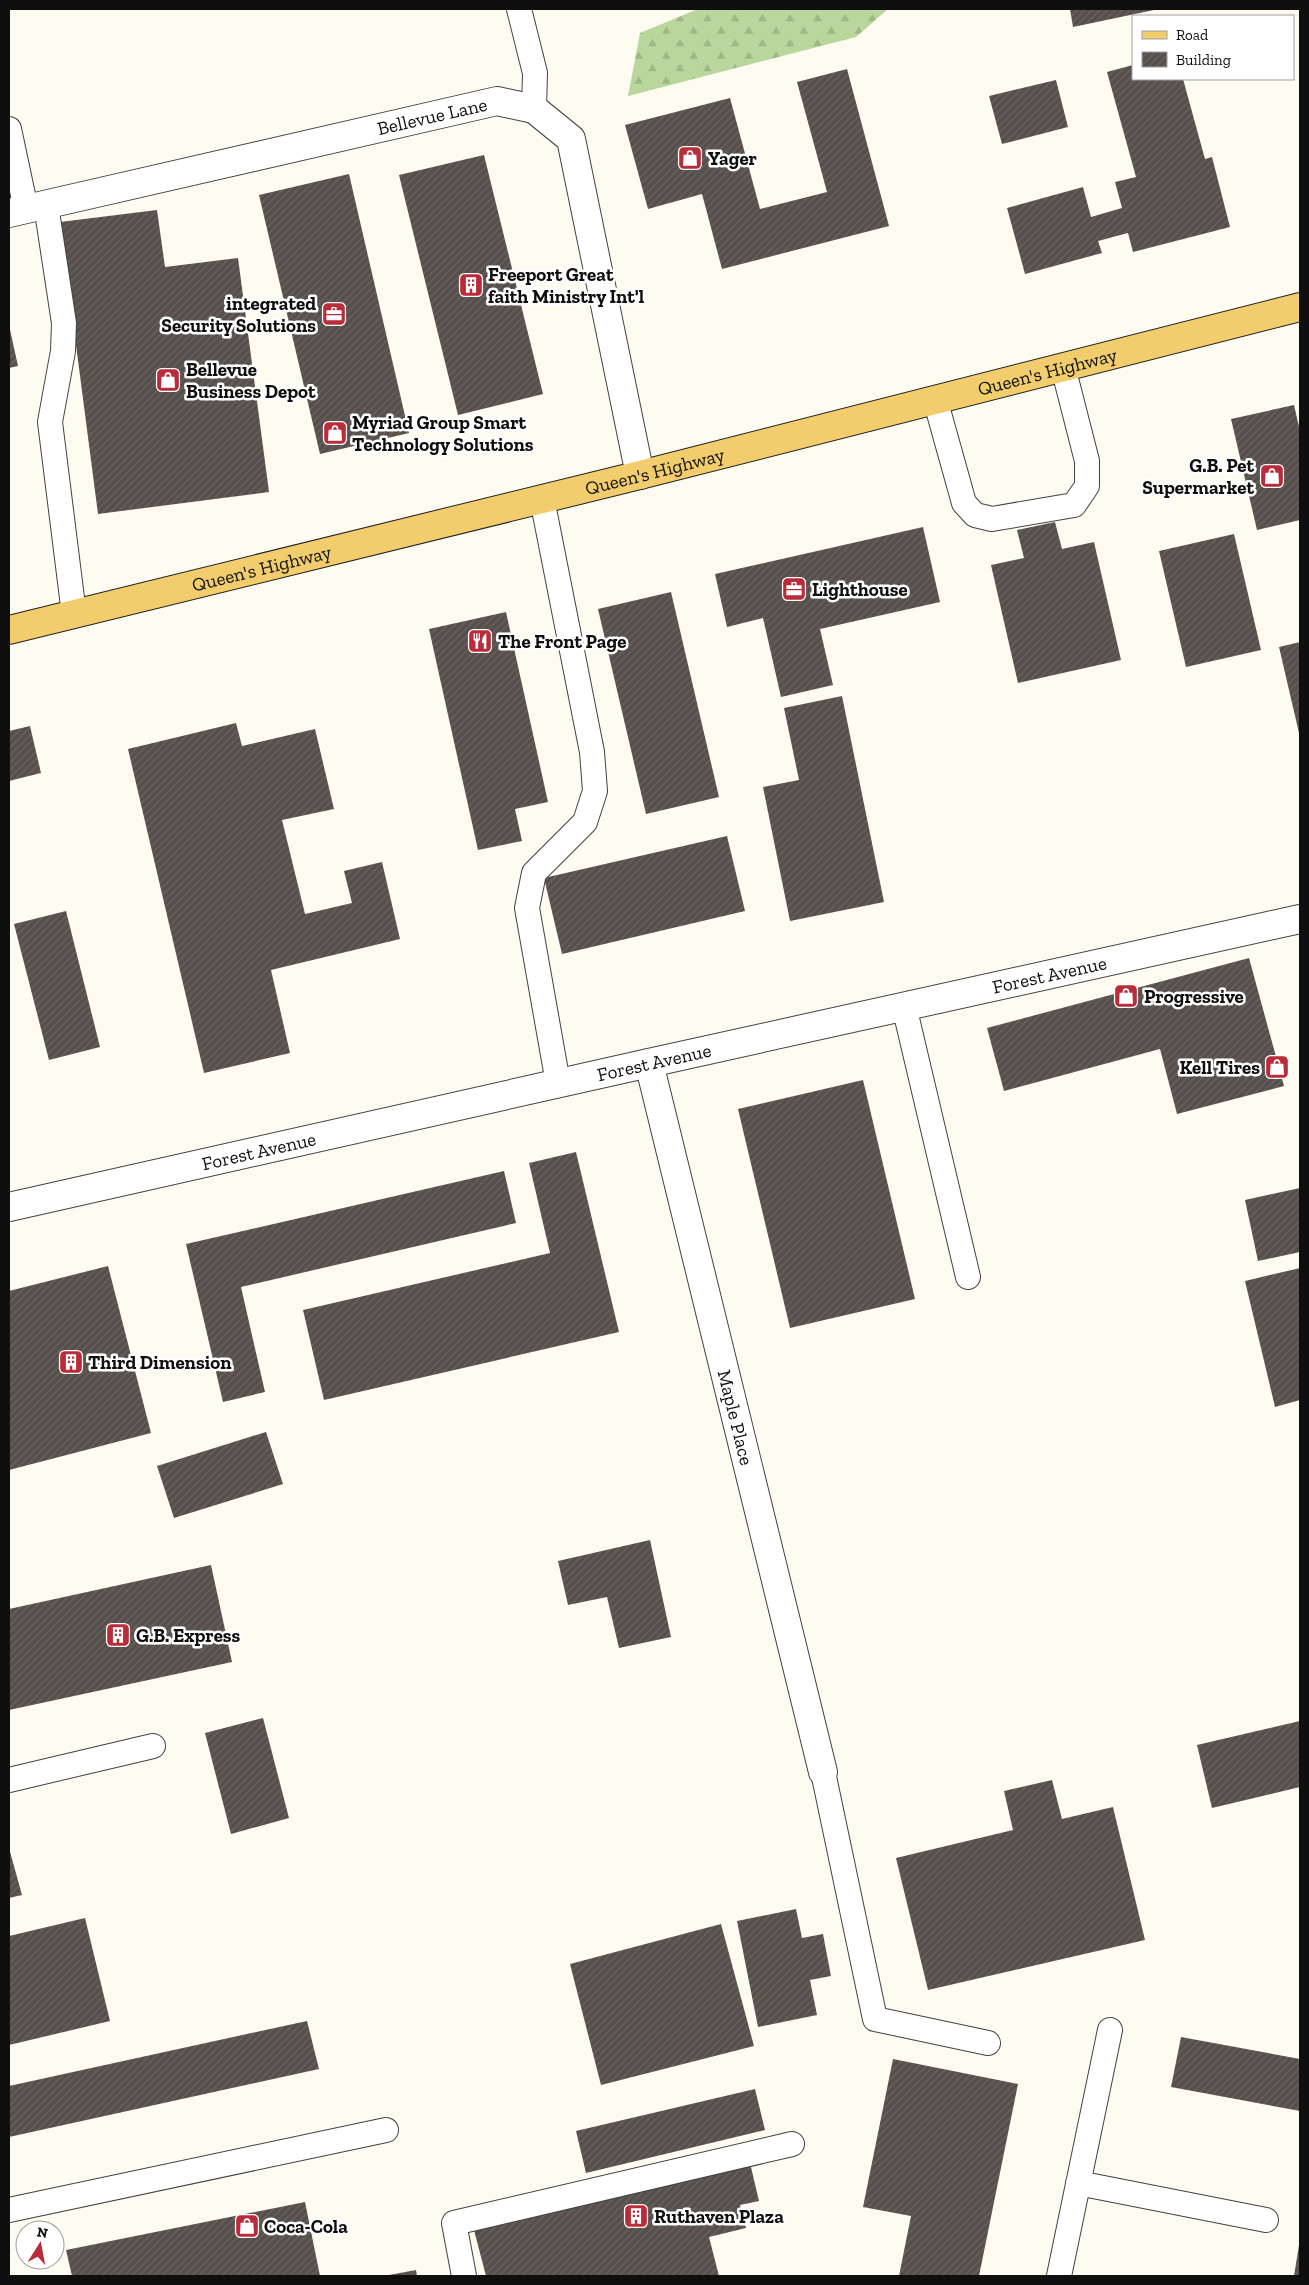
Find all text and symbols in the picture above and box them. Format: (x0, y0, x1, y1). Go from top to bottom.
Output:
legend (1132, 15, 1294, 80)
text: Road (1176, 26, 1209, 44)
text: Building (1176, 51, 1231, 69)
street label: Bellevue Lane (375, 93, 489, 140)
shop icon: Yager (677, 145, 703, 171)
place label: Yager (708, 147, 758, 170)
place label: Freeport Great faith Ministry Int'l (488, 263, 645, 308)
building icon: Freeport Great faith Ministry Int'l (458, 272, 484, 298)
place label: integrated Security Solutions (161, 292, 316, 337)
office icon: integrated Security Solutions (321, 301, 347, 327)
street label: Queen's Highway (975, 343, 1120, 401)
place label: Bellevue Business Depot (186, 358, 316, 403)
shop icon: Bellevue Business Depot (155, 367, 181, 393)
place label: Myriad Group Smart Technology Solutions (352, 411, 534, 456)
shop icon: Myriad Group Smart Technology Solutions (322, 420, 348, 446)
street label: Queen's Highway (583, 443, 727, 500)
place label: G.B. Pet Supermarket (1142, 454, 1254, 499)
shop icon: G.B. Pet Supermarket (1259, 463, 1285, 489)
street label: Queen's Highway (189, 540, 334, 597)
office icon: Lighthouse (781, 576, 807, 602)
place label: Lighthouse (812, 578, 908, 601)
restaurant icon: The Front Page (467, 628, 493, 654)
place label: The Front Page (498, 630, 626, 653)
street label: Forest Avenue (990, 951, 1109, 999)
shop icon: Progressive (1113, 983, 1139, 1009)
place label: Progressive (1144, 985, 1244, 1008)
street label: Forest Avenue (595, 1039, 713, 1086)
shop icon: Kell Tires (1264, 1054, 1290, 1080)
place label: Kell Tires (1179, 1056, 1260, 1079)
street label: Forest Avenue (200, 1127, 318, 1175)
building icon: Third Dimension (58, 1349, 84, 1375)
place label: Third Dimension (88, 1351, 232, 1374)
street label: Maple Place (713, 1368, 758, 1468)
building icon: G.B. Express (105, 1622, 131, 1648)
place label: G.B. Express (136, 1624, 241, 1647)
building icon: Ruthaven Plaza (623, 2203, 649, 2229)
place label: Ruthaven Plaza (654, 2205, 784, 2228)
shop icon: Coca-Cola (234, 2213, 260, 2239)
place label: Coca-Cola (264, 2215, 348, 2238)
north arrow (15, 2220, 65, 2270)
text: N (36, 2223, 50, 2242)

